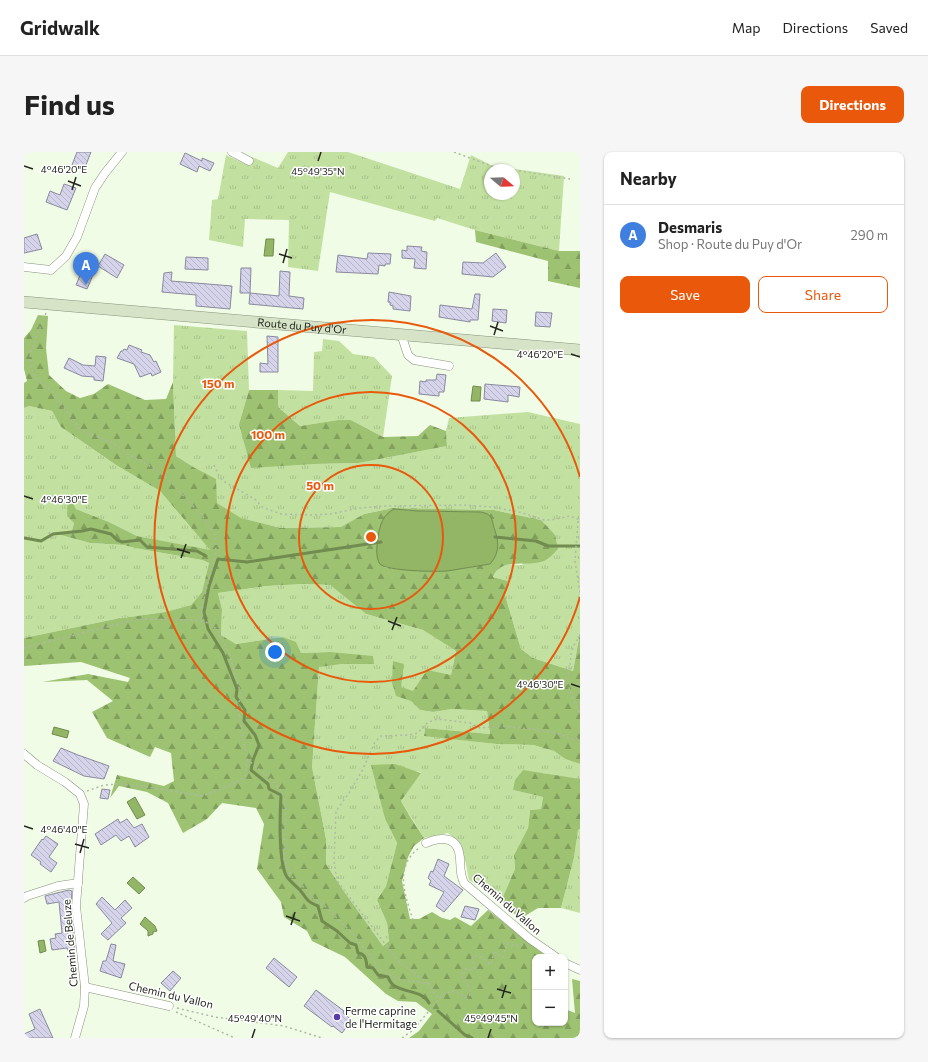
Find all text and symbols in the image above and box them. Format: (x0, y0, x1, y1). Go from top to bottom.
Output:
text: Gridwalk (20, 16, 100, 39)
text: Map (732, 19, 761, 36)
text: Directions (783, 19, 848, 36)
text: Saved (870, 19, 908, 36)
button: Directions (801, 86, 904, 123)
text: Find us (24, 87, 115, 121)
text: 4°46'20"E (41, 163, 87, 175)
north arrow (484, 164, 520, 200)
text: 45°49'35"N (291, 165, 345, 177)
text: Nearby (620, 168, 677, 189)
text: Desmaris (658, 218, 722, 236)
text: A (628, 227, 638, 243)
text: 290 m (851, 227, 888, 243)
text: Shop · Route du Puy d'Or (658, 236, 802, 252)
pin: A (73, 252, 99, 285)
button: Save (620, 276, 750, 313)
button: Share (758, 276, 888, 313)
street label: Route du Puy d'Or (257, 315, 348, 336)
text: 4°46'20"E (517, 348, 563, 360)
text: 150 m (201, 376, 235, 390)
text: 100 m (251, 427, 285, 441)
text: 50 m (306, 478, 334, 492)
text: 4°46'30"E (41, 493, 87, 505)
centre of rings (364, 530, 378, 544)
your location (265, 642, 285, 662)
text: 4°46'30"E (517, 678, 563, 690)
text: 4°46'40"E (41, 823, 88, 835)
street label: Chemin du Vallon (471, 870, 544, 937)
street label: Chemin de Beluze (59, 899, 80, 987)
map controls (532, 954, 568, 1026)
button: + (532, 954, 568, 990)
street label: Chemin du Vallon (128, 978, 215, 1011)
button: − (532, 990, 568, 1026)
place label: Ferme caprine de l'Hermitage (345, 1004, 417, 1030)
text: 45°49'40"N (228, 1012, 282, 1024)
marker: Ferme caprine de l'Hermitage (332, 1012, 342, 1022)
text: 45°49'45"N (464, 1012, 518, 1024)

